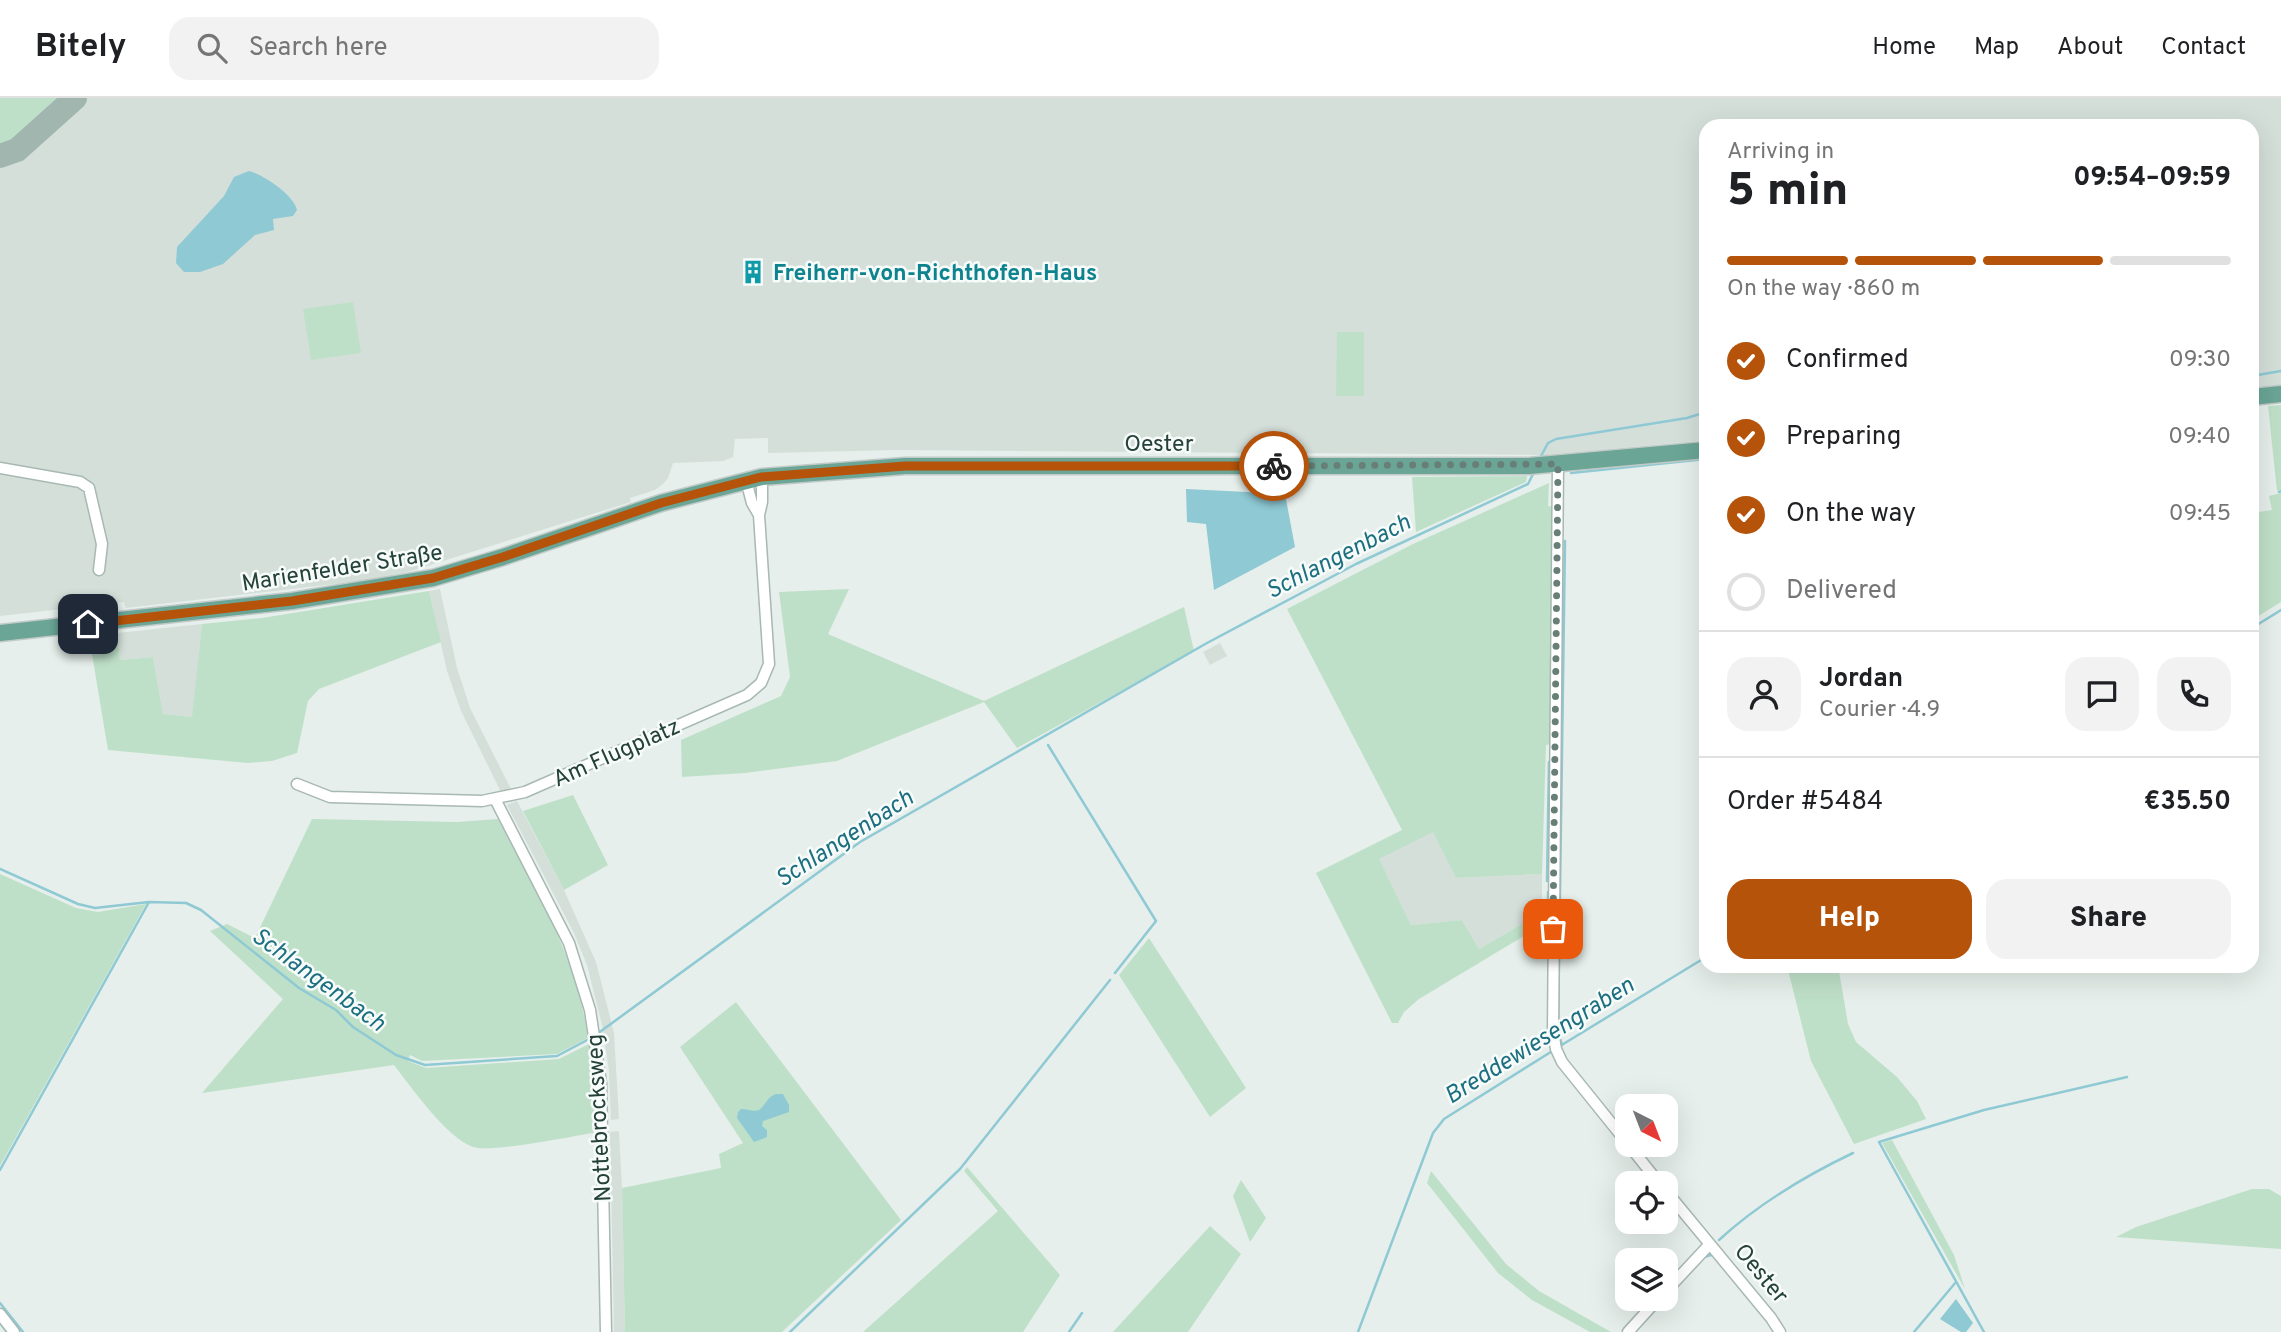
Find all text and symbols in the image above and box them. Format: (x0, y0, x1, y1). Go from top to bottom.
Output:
search box (169, 17, 659, 80)
text: Bitely (35, 27, 127, 69)
icon: search (193, 29, 231, 67)
text: Search here (249, 32, 388, 65)
text: Home (1872, 33, 1936, 63)
text: Map (1974, 33, 2019, 63)
text: About (2057, 33, 2123, 63)
text: Contact (2161, 33, 2246, 63)
text: Arriving in (1727, 138, 1834, 167)
text: 09:54–09:59 (2073, 162, 2231, 195)
text: 5 min (1727, 163, 1849, 222)
building icon: Freiherr-von-Richthofen-Haus (739, 258, 767, 286)
place label: Freiherr-von-Richthofen-Haus (773, 260, 1097, 289)
text: On the way · 860 m (1727, 275, 1920, 304)
icon: check (1727, 342, 1765, 380)
text: Confirmed (1786, 344, 1909, 377)
text: 09:30 (2169, 346, 2231, 375)
icon: check (1727, 419, 1765, 457)
text: Preparing (1786, 421, 1901, 454)
text: 09:40 (2168, 423, 2231, 452)
street label: Oester (1124, 431, 1194, 460)
courier (1239, 431, 1309, 501)
icon: bike (1255, 447, 1293, 485)
icon: check (1727, 496, 1765, 534)
text: On the way (1786, 498, 1916, 531)
text: 09:45 (2169, 500, 2231, 529)
water label: Schlangenbach (1261, 508, 1416, 607)
street label: Marienfelder Straße (240, 539, 445, 600)
text: Delivered (1786, 575, 1897, 608)
pin (58, 594, 118, 654)
icon: home (69, 605, 107, 643)
button: person (1727, 657, 1801, 731)
button: chat (2065, 657, 2139, 731)
button: phone (2157, 657, 2231, 731)
text: Jordan (1819, 663, 1903, 696)
text: Courier · 4.9 (1819, 696, 1940, 725)
street label: Am Flugplatz (549, 713, 685, 795)
water label: Schlangenbach (770, 784, 920, 895)
text: Order #5484 (1727, 786, 1883, 819)
text: €35.50 (2144, 786, 2231, 819)
button: Help (1727, 879, 1972, 959)
button: Share (1986, 879, 2231, 959)
pin (1523, 899, 1583, 959)
icon: bag (1534, 910, 1572, 948)
water label: Schlangenbach (245, 922, 391, 1039)
water label: Breddewiesengraben (1440, 971, 1640, 1112)
street label: Nottebrocksweg (582, 1033, 619, 1203)
north arrow (1615, 1094, 1678, 1157)
map controls (1615, 1094, 1678, 1311)
button: locate (1615, 1171, 1678, 1234)
street label: Oester (1727, 1239, 1793, 1310)
button: layers (1615, 1248, 1678, 1311)

